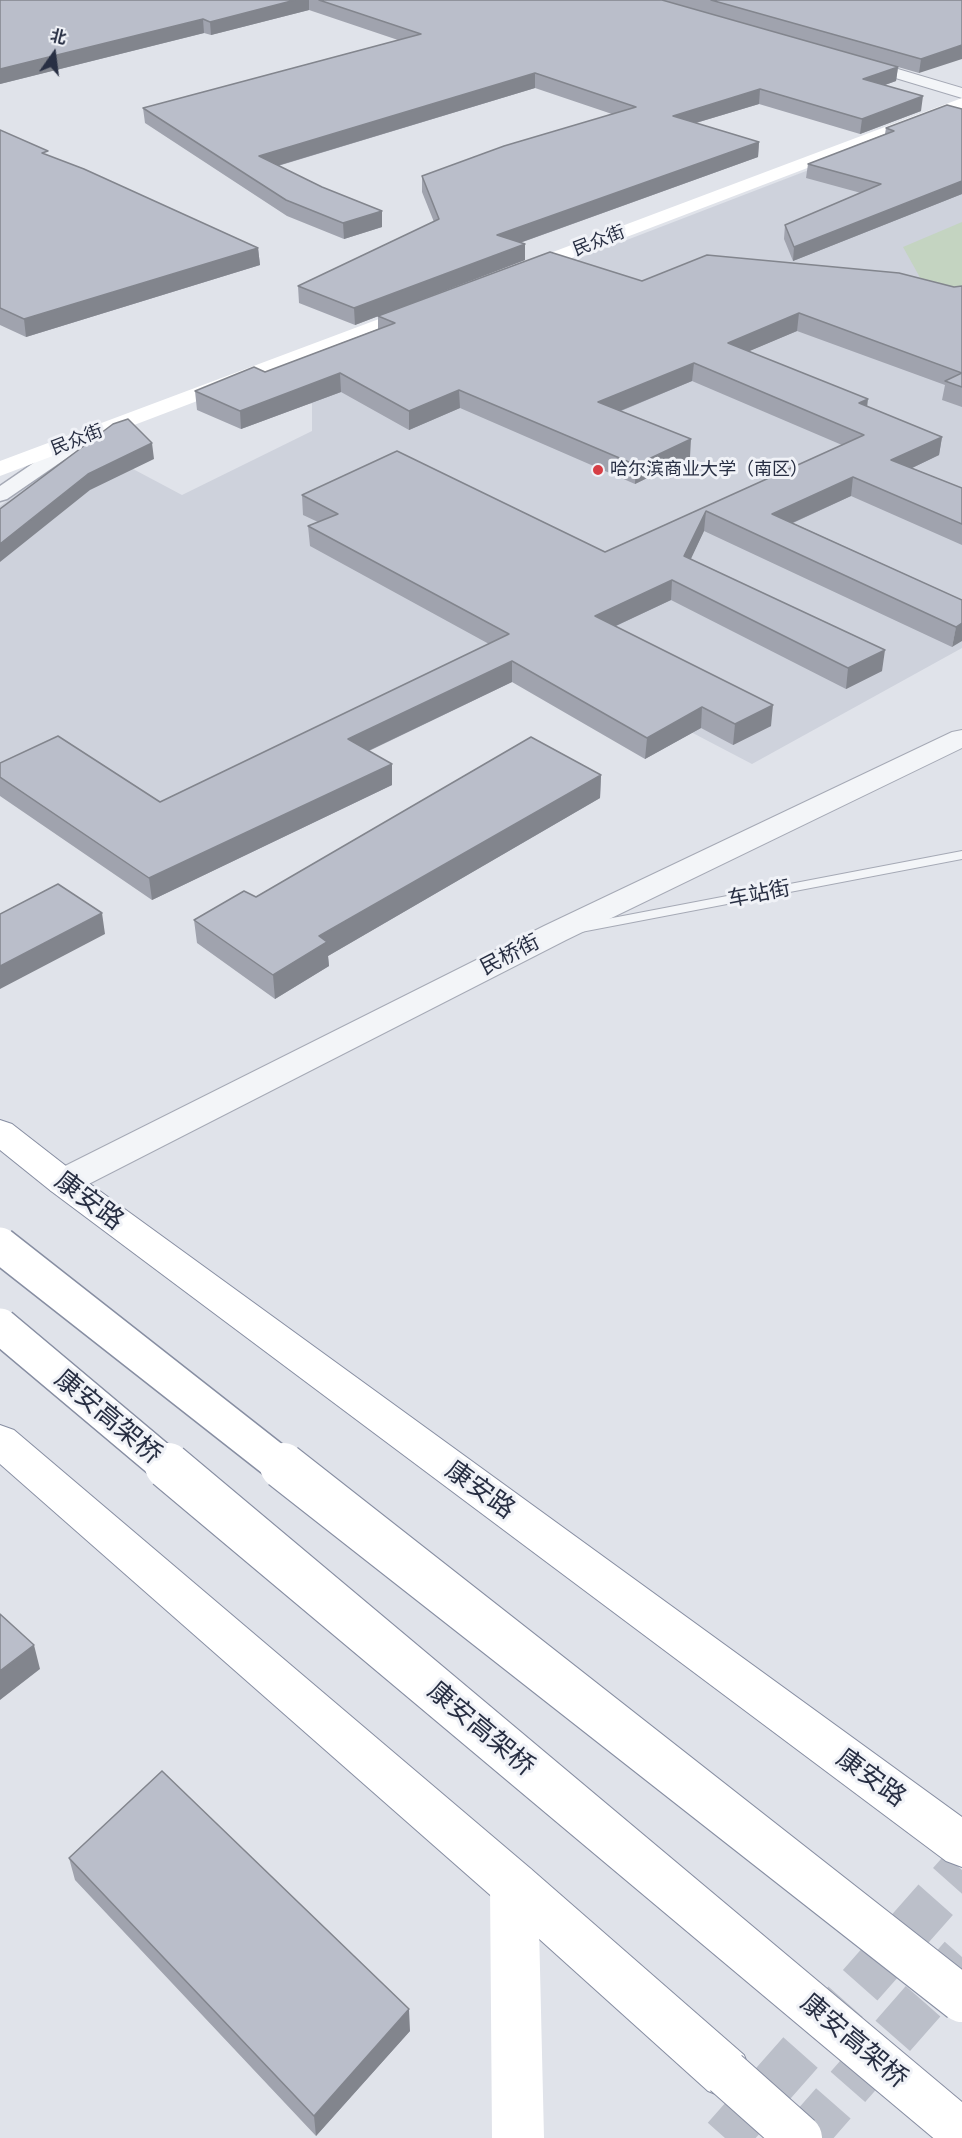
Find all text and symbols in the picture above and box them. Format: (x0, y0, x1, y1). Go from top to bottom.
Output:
north arrow (24, 24, 84, 84)
text: 北 (48, 25, 69, 48)
street label: 民众街 (570, 221, 628, 261)
street label: 民众街 (48, 420, 106, 460)
place label: 哈尔滨商业大学（南区） (610, 459, 808, 481)
marker: 哈尔滨商业大学（南区） (591, 463, 605, 477)
street label: 车站街 (726, 876, 792, 912)
street label: 民桥街 (476, 929, 544, 981)
street label: 康安路 (48, 1165, 130, 1237)
street label: 康安高架桥 (48, 1363, 168, 1471)
street label: 康安路 (439, 1454, 521, 1526)
street label: 康安高架桥 (421, 1675, 541, 1783)
street label: 康安路 (830, 1742, 912, 1814)
street label: 康安高架桥 (794, 1987, 914, 2095)

